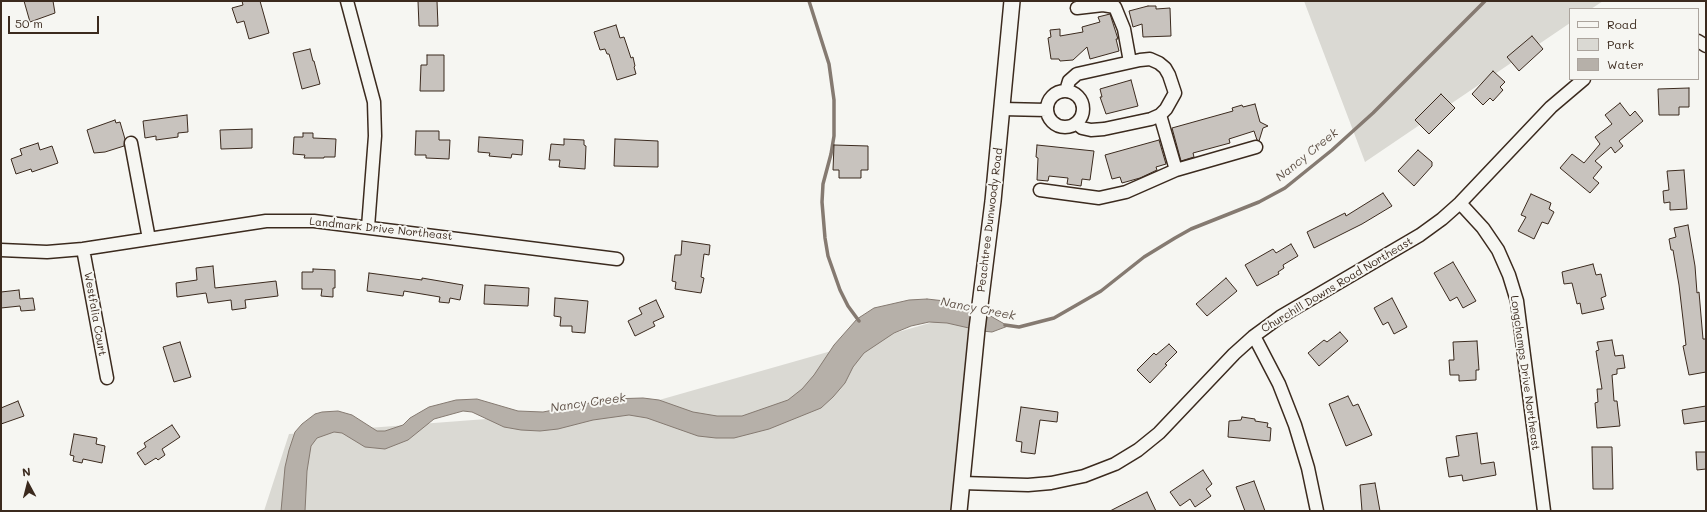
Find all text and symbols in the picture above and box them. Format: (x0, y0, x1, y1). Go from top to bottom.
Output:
scale bar (10, 8, 101, 34)
legend (1569, 8, 1699, 80)
text: 50 m (15, 15, 43, 31)
text: Road (1607, 16, 1637, 32)
text: Park (1607, 36, 1634, 52)
text: Water (1607, 56, 1644, 72)
water label: Nancy Creek (1273, 126, 1341, 184)
street label: Peachtree Dunwoody Road (975, 147, 1005, 293)
street label: Landmark Drive Northeast (309, 215, 453, 243)
street label: Churchill Downs Road Northeast (1259, 234, 1415, 336)
street label: Westfalia Court (81, 271, 109, 357)
water label: Nancy Creek (939, 295, 1017, 323)
street label: Longchamps Drive Northeast (1508, 295, 1542, 451)
water label: Nancy Creek (549, 391, 627, 415)
north arrow (8, 464, 48, 504)
text: N (21, 464, 32, 480)

